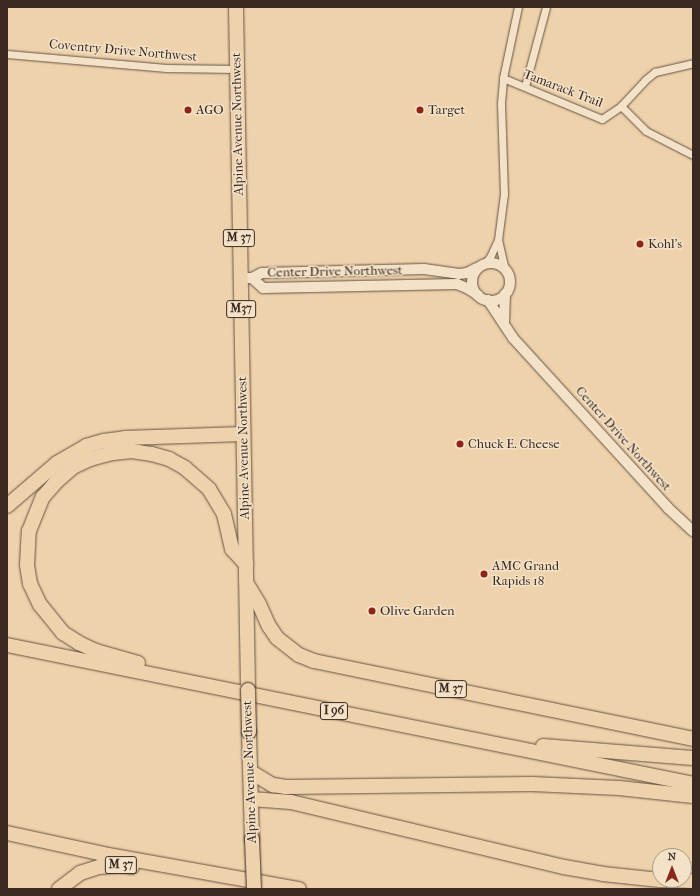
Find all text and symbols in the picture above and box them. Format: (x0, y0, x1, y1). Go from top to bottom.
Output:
street label: Coventry Drive Northwest (48, 37, 198, 65)
street label: Alpine Avenue Northwest (229, 52, 247, 196)
street label: Tamarack Trail (521, 67, 605, 111)
place label: AGO (196, 102, 224, 118)
place label: Target (428, 102, 465, 118)
marker: AGO (183, 105, 193, 115)
marker: Target (415, 105, 425, 115)
road number: M 37 (222, 228, 256, 248)
place label: Kohl's (648, 236, 682, 252)
marker: Kohl's (635, 239, 645, 249)
street label: Center Drive Northwest (267, 263, 403, 281)
road number: M37 (226, 299, 256, 319)
street label: Alpine Avenue Northwest (235, 376, 253, 520)
street label: Center Drive Northwest (572, 384, 674, 494)
place label: Chuck E. Cheese (468, 436, 560, 452)
marker: Chuck E. Cheese (455, 439, 465, 449)
place label: AMC Grand Rapids 18 (492, 559, 559, 590)
marker: AMC Grand Rapids 18 (479, 569, 489, 579)
place label: Olive Garden (380, 603, 455, 619)
marker: Olive Garden (367, 606, 377, 616)
road number: M 37 (434, 679, 468, 699)
street label: Alpine Avenue Northwest (240, 700, 260, 844)
road number: I 96 (319, 701, 349, 721)
north arrow (652, 848, 692, 888)
text: N (668, 850, 676, 863)
road number: M 37 (104, 855, 138, 875)

